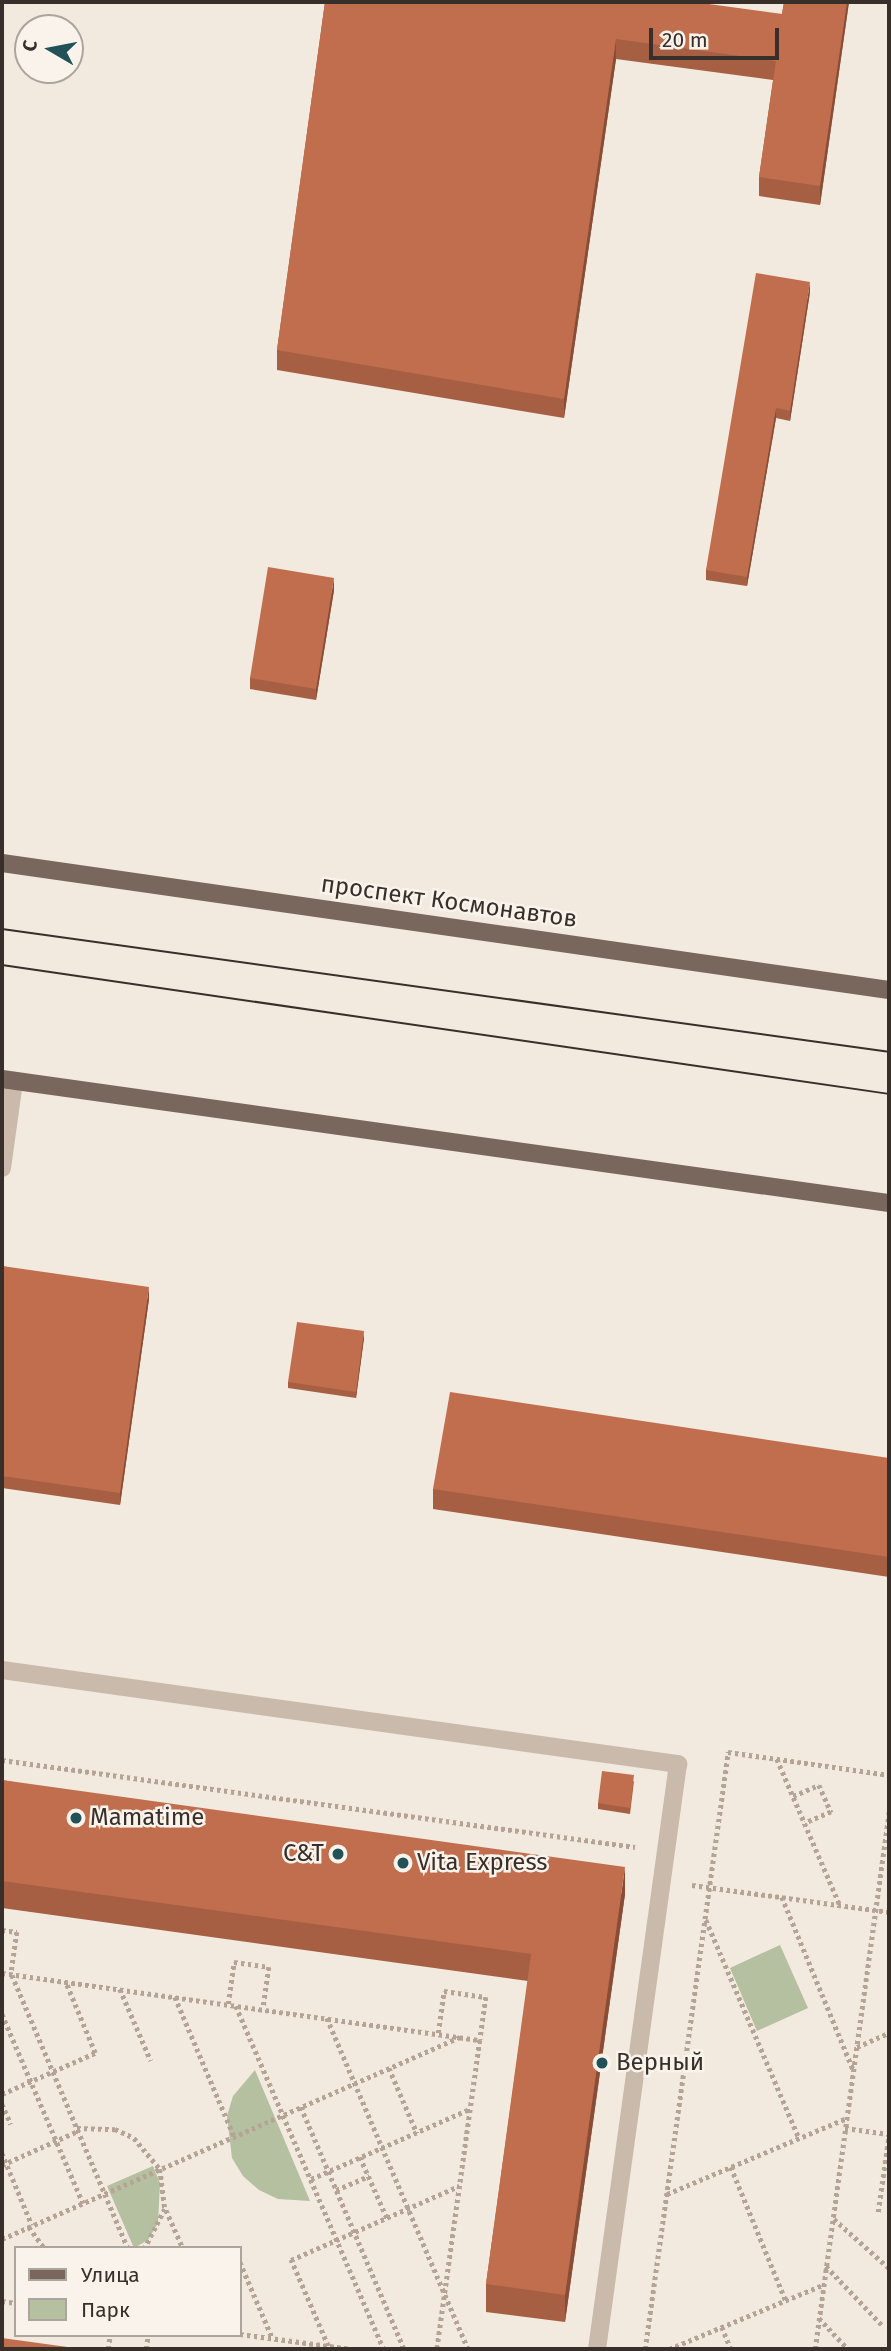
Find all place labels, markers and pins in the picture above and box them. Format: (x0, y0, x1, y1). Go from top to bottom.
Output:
place label: Mamatime (90, 1804, 204, 1832)
marker: Mamatime (68, 1810, 84, 1826)
place label: С&Т (283, 1840, 324, 1868)
marker: С&Т (330, 1846, 346, 1862)
place label: Vita Express (417, 1849, 548, 1877)
marker: Vita Express (395, 1855, 411, 1871)
place label: Верный (616, 2049, 704, 2077)
marker: Верный (594, 2055, 610, 2071)

